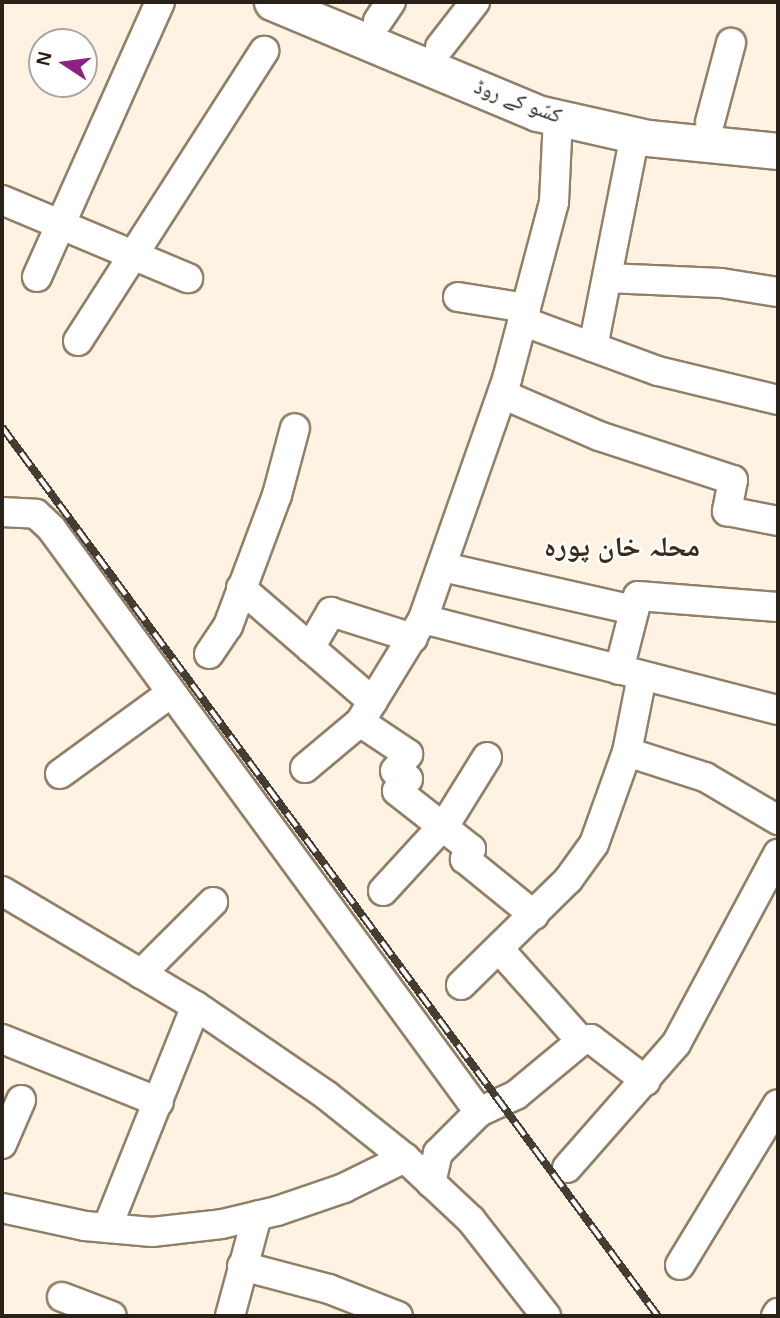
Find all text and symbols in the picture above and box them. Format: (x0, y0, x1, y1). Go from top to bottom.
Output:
north arrow (28, 28, 98, 98)
text: N (32, 50, 56, 68)
street label: کسّو کے روڈ (471, 74, 565, 128)
district label: محلہ خان پورہ (544, 530, 700, 564)

